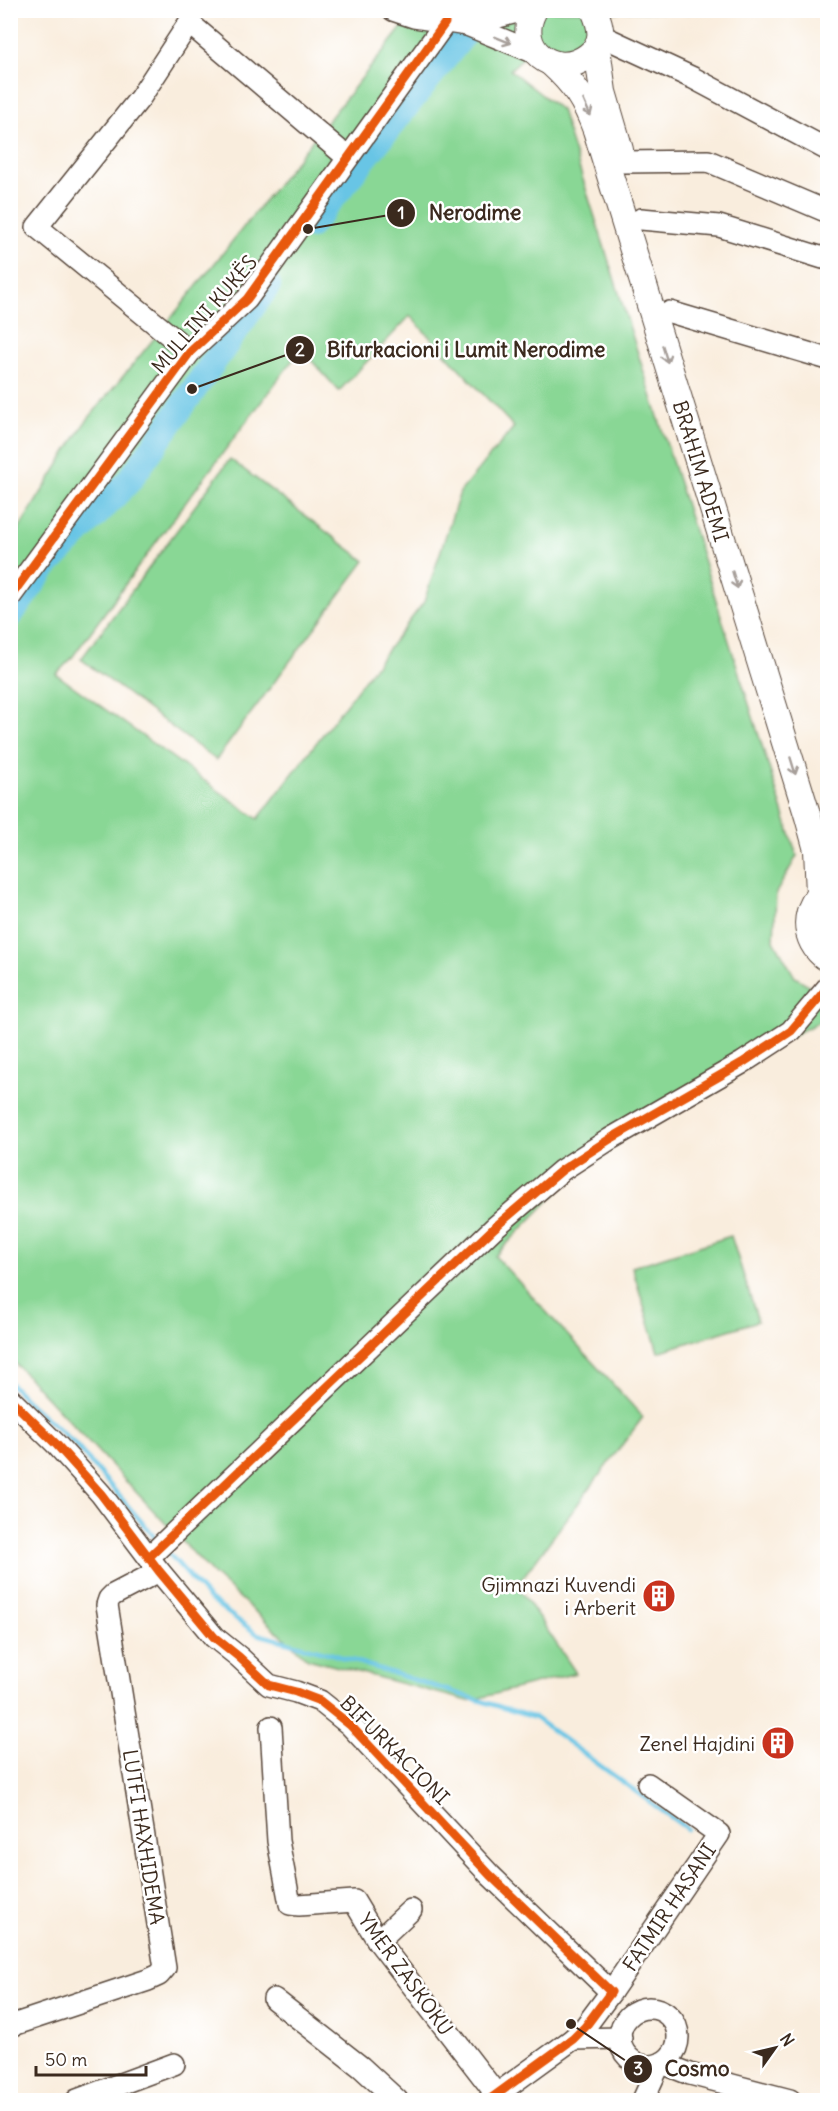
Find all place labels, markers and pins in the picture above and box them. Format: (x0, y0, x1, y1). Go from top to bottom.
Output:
callout: Nerodime (386, 193, 533, 232)
callout: Bifurkacioni i Lumit Nerodime (285, 330, 618, 369)
place label: Gjimnazi Kuvendi i Arberit (481, 1572, 636, 1620)
building icon: Gjimnazi Kuvendi i Arberit (641, 1578, 677, 1614)
building icon: Zenel Hajdini (760, 1725, 796, 1761)
place label: Zenel Hajdini (639, 1731, 755, 1756)
callout: Cosmo (623, 2049, 742, 2088)

